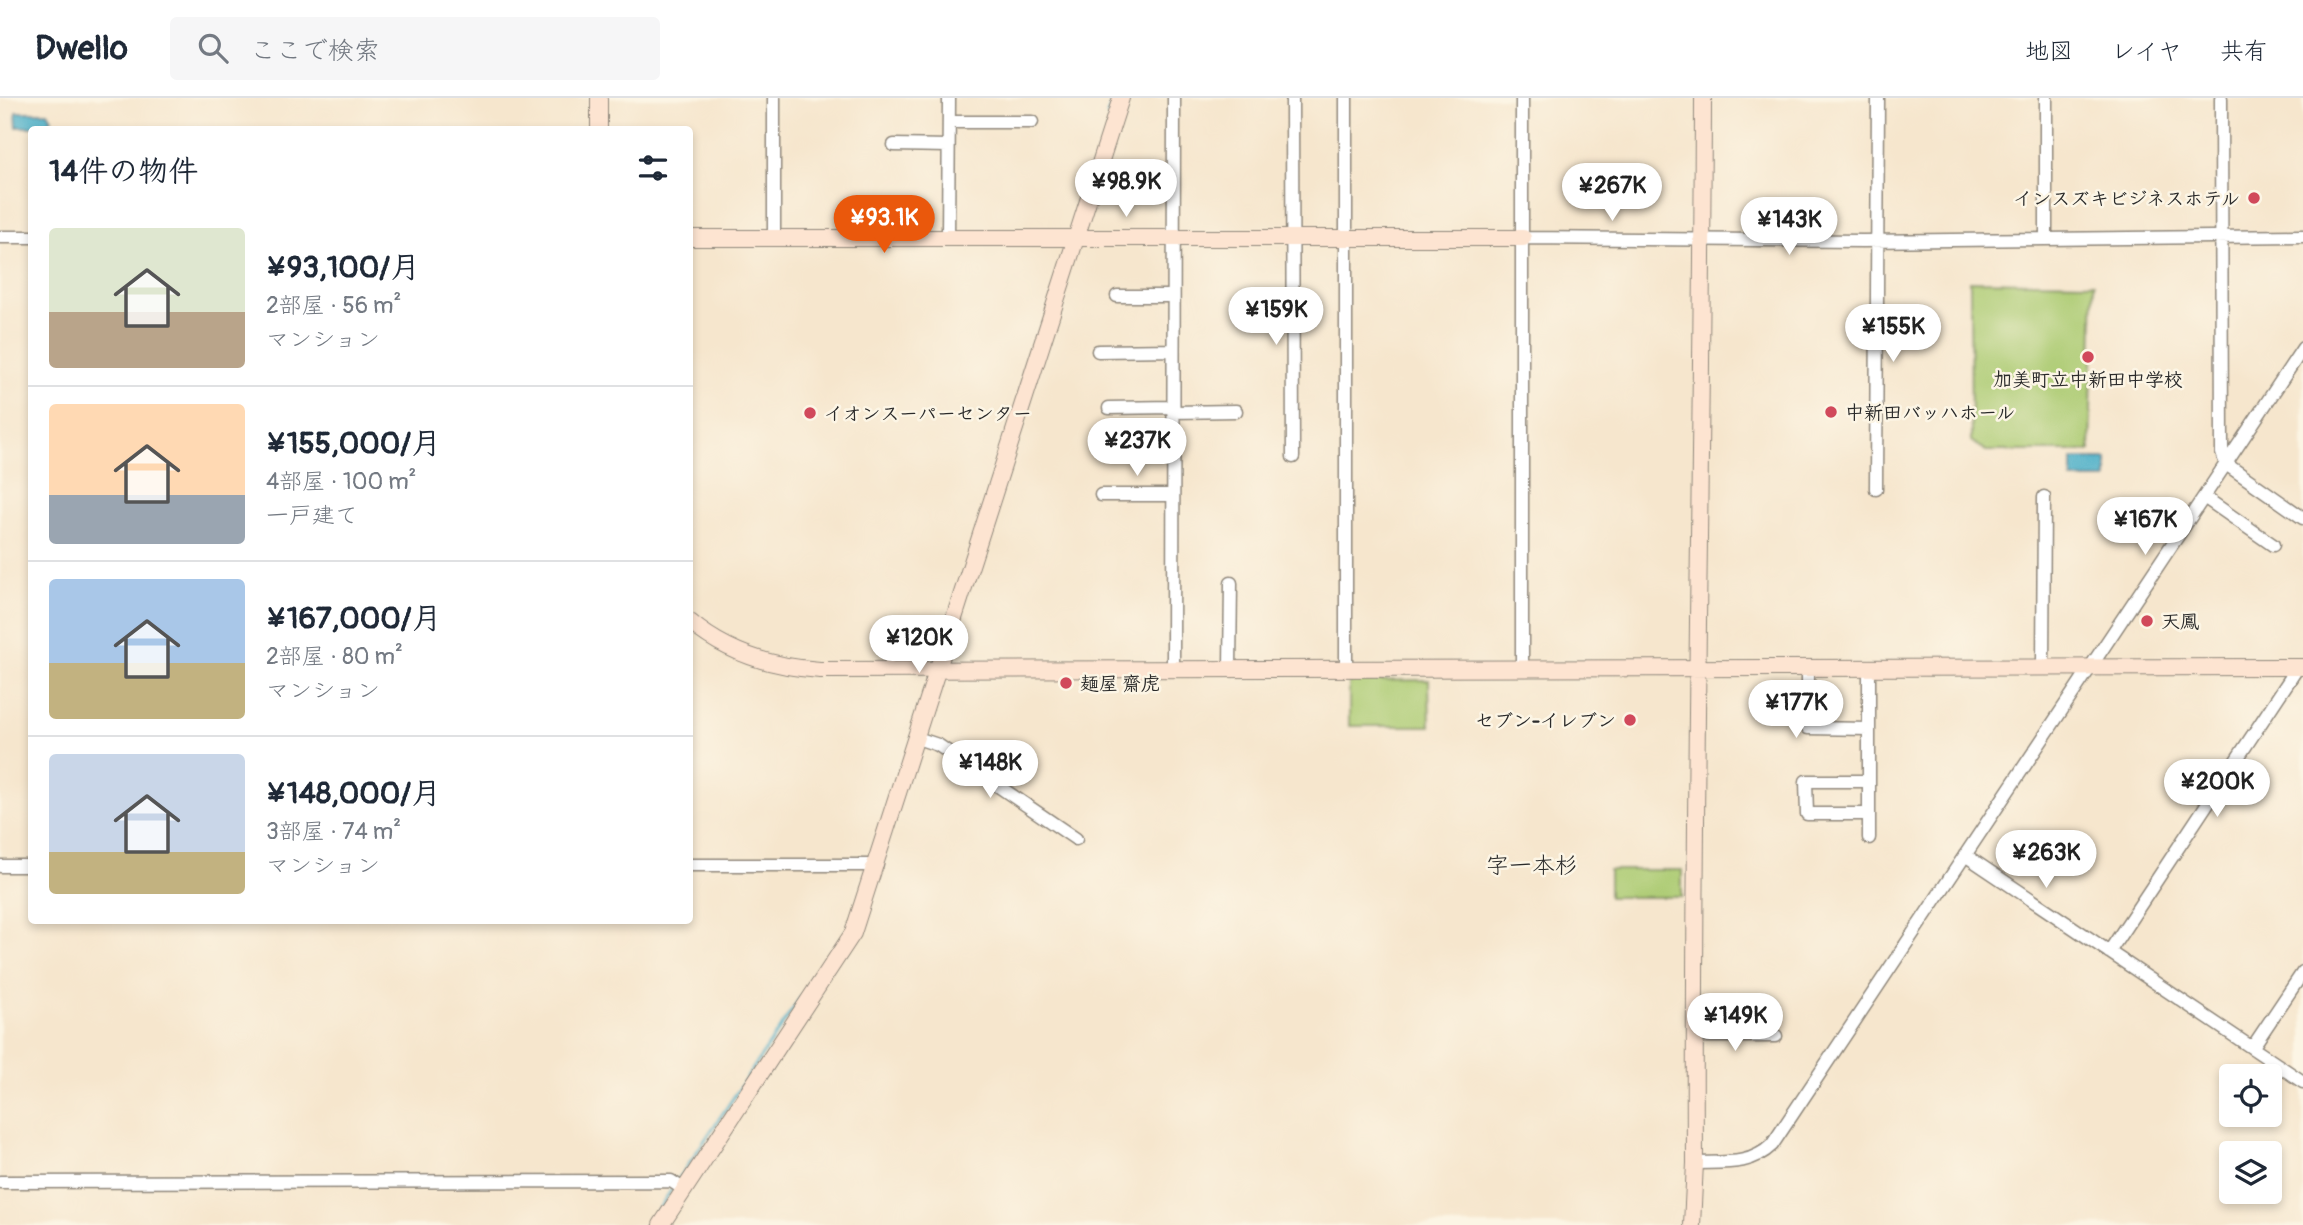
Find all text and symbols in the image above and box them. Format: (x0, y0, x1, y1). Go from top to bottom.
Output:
search box (170, 17, 660, 80)
text: Dwello (35, 28, 128, 69)
icon: search (194, 29, 232, 67)
text: ここで検索 (250, 35, 380, 67)
text: 地図 (2025, 37, 2073, 66)
text: レイヤ (2111, 37, 2182, 66)
text: 共有 (2220, 37, 2268, 66)
icon: filters (634, 149, 672, 187)
text: 14件の物件 (49, 153, 198, 190)
pin: ¥98.9K (1069, 159, 1183, 219)
pin: ¥267K (1563, 164, 1661, 223)
text: ¥98.9K (1091, 167, 1161, 196)
text: ¥267K (1578, 171, 1646, 200)
place label: インスズキビジネスホテル (2013, 187, 2240, 211)
marker: インスズキビジネスホテル (2246, 190, 2262, 206)
pin: ¥93.1K (827, 195, 941, 255)
pin: ¥143K (1740, 198, 1838, 257)
text: ¥93.1K (850, 203, 918, 232)
text: ¥143K (1757, 205, 1822, 234)
text: ¥93,100/月 (266, 249, 420, 286)
icon: home (105, 256, 189, 340)
pin: ¥159K (1227, 288, 1325, 347)
text: 2部屋 · 56 m² (266, 291, 401, 320)
text: ¥159K (1244, 295, 1308, 324)
pin: ¥155K (1844, 304, 1942, 364)
text: ¥155K (1861, 312, 1925, 341)
text: マンション (266, 325, 380, 354)
marker: 加美町立中新田中学校 (2080, 349, 2096, 365)
place label: 加美町立中新田中学校 (1993, 368, 2183, 392)
place label: 中新田バッハホール (1845, 401, 2015, 425)
place label: イオンスーパーセンター (824, 402, 1032, 426)
marker: 中新田バッハホール (1823, 404, 1839, 420)
marker: イオンスーパーセンター (802, 405, 818, 421)
pin: ¥237K (1088, 418, 1186, 478)
text: ¥155,000/月 (266, 425, 441, 462)
text: ¥237K (1104, 426, 1171, 455)
icon: home (105, 432, 189, 516)
text: 4部屋 · 100 m² (266, 467, 416, 496)
pin: ¥167K (2096, 498, 2194, 557)
text: 一戸建て (266, 501, 358, 530)
text: ¥167K (2113, 505, 2177, 534)
text: ¥167,000/月 (266, 600, 441, 637)
icon: home (105, 607, 189, 691)
place label: 天鳳 (2161, 610, 2199, 634)
marker: 天鳳 (2139, 613, 2155, 629)
pin: ¥120K (870, 616, 968, 675)
text: ¥120K (885, 623, 953, 652)
text: 2部屋 · 80 m² (266, 642, 403, 671)
place label: 麺屋 齋虎 (1080, 672, 1160, 696)
marker: 麺屋 齋虎 (1058, 675, 1074, 691)
text: マンション (266, 676, 380, 705)
pin: ¥177K (1747, 680, 1845, 740)
text: ¥177K (1764, 688, 1828, 717)
place label: セブン-イレブン (1475, 709, 1616, 733)
marker: セブン-イレブン (1622, 712, 1638, 728)
pin: ¥148K (941, 740, 1039, 800)
text: ¥148K (958, 748, 1022, 777)
pin: ¥200K (2168, 760, 2266, 819)
text: ¥200K (2180, 767, 2254, 796)
text: ¥148,000/月 (266, 775, 441, 812)
icon: home (105, 782, 189, 866)
text: 3部屋 · 74 m² (266, 817, 401, 846)
pin: ¥263K (1997, 830, 2095, 890)
text: ¥263K (2012, 838, 2080, 867)
text: マンション (266, 851, 380, 880)
district label: 字一本杉 (1486, 851, 1578, 880)
pin: ¥149K (1686, 993, 1784, 1053)
text: ¥149K (1703, 1001, 1767, 1030)
map controls (2219, 1064, 2282, 1204)
button: locate (2219, 1064, 2282, 1127)
button: layers (2219, 1141, 2282, 1204)

